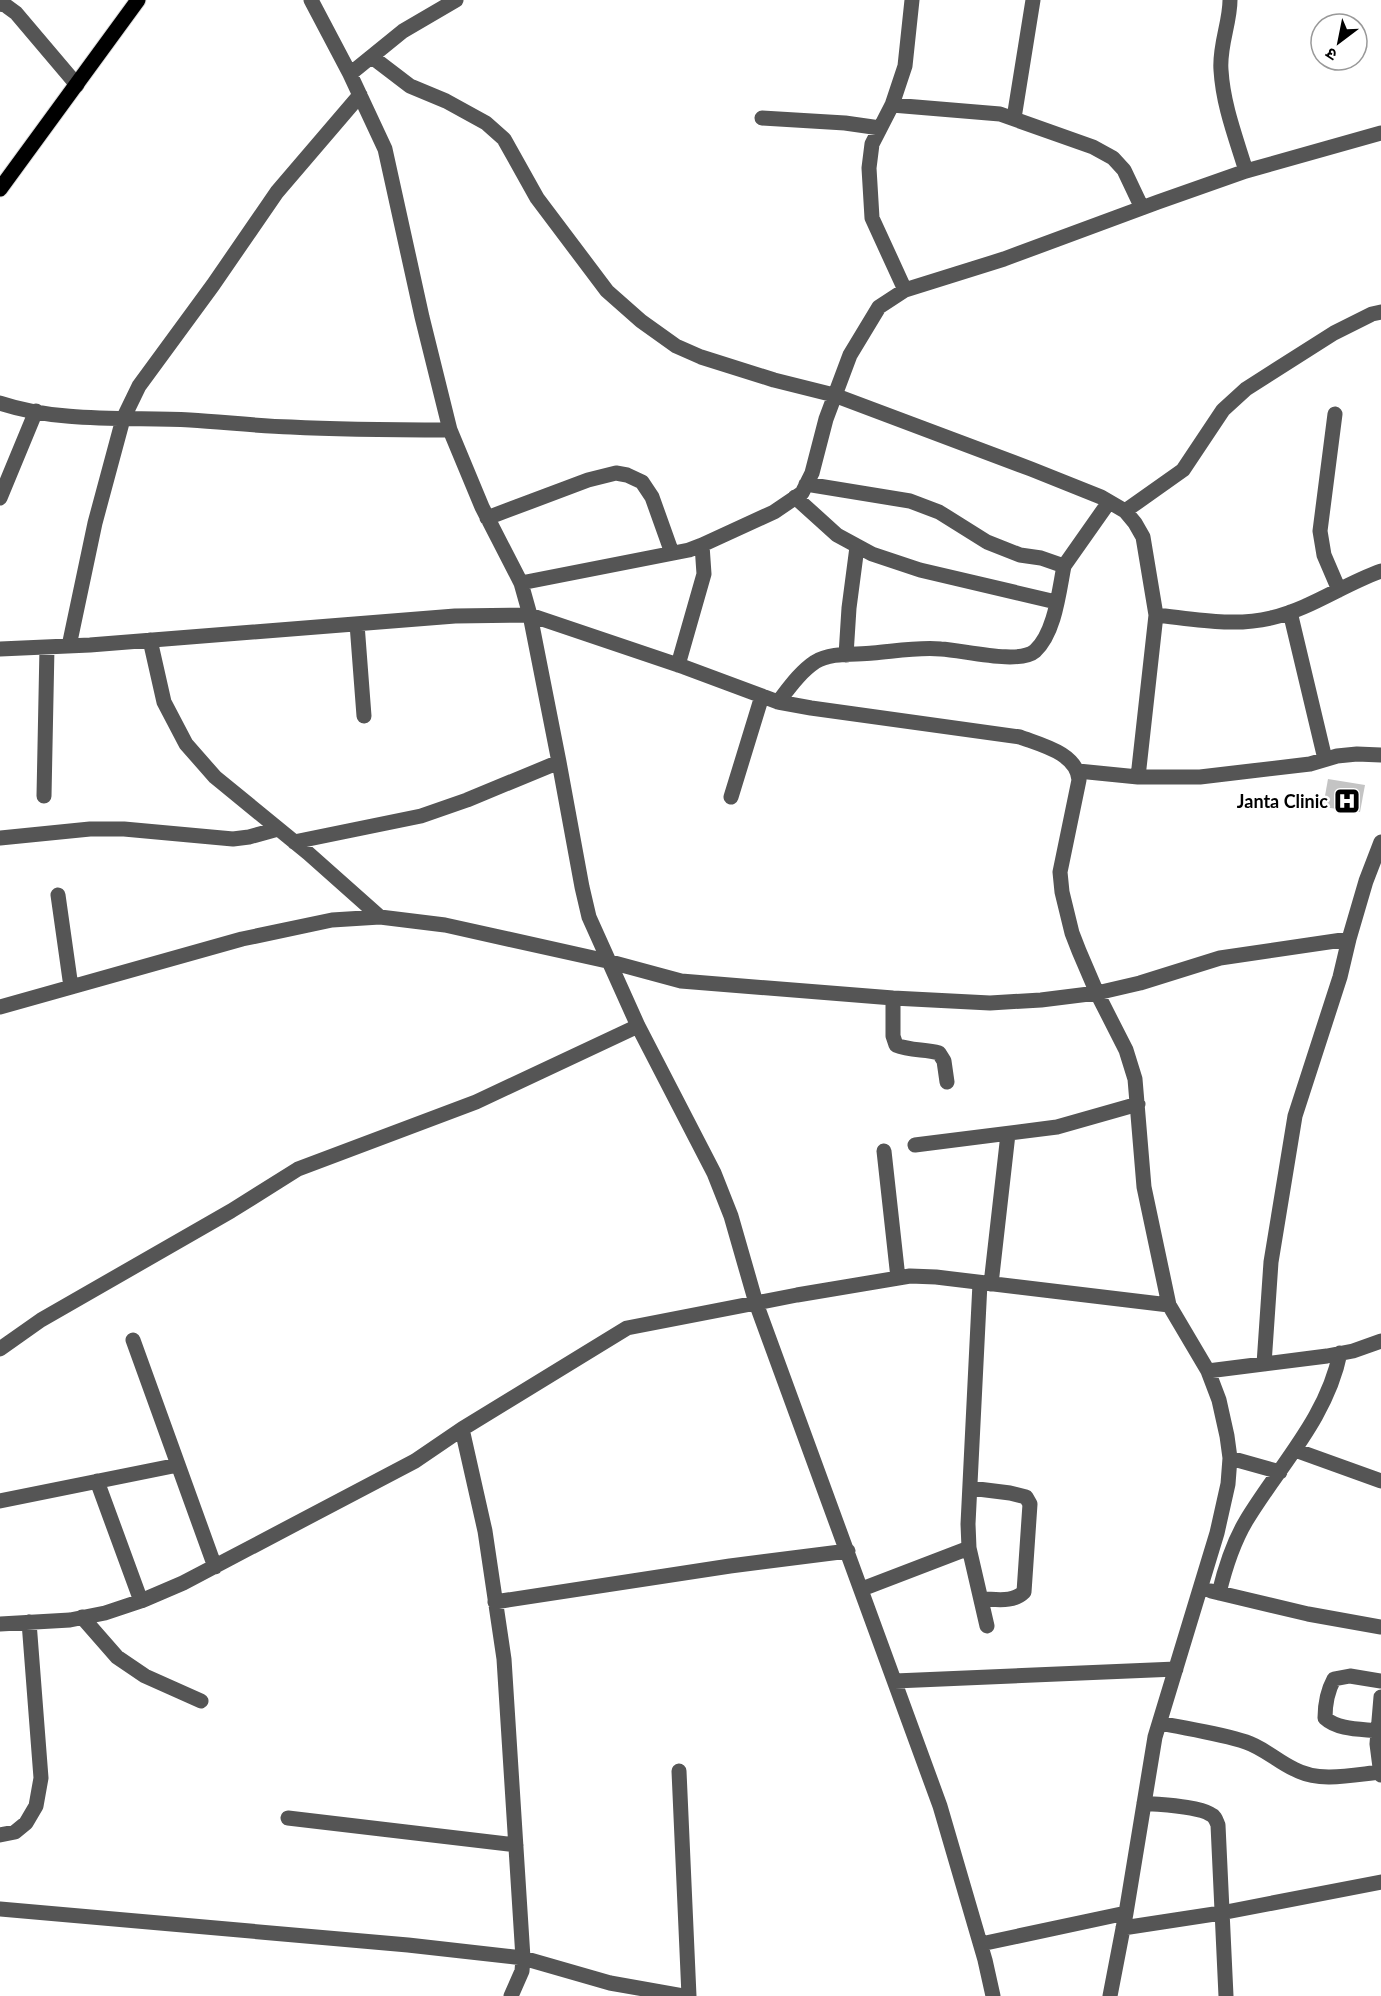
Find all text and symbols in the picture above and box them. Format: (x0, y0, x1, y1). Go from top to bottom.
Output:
north arrow (1309, 12, 1369, 72)
text: उ (1321, 44, 1340, 66)
hospital icon: Janta Clinic (1332, 786, 1362, 816)
place label: Janta Clinic (1237, 790, 1328, 812)

